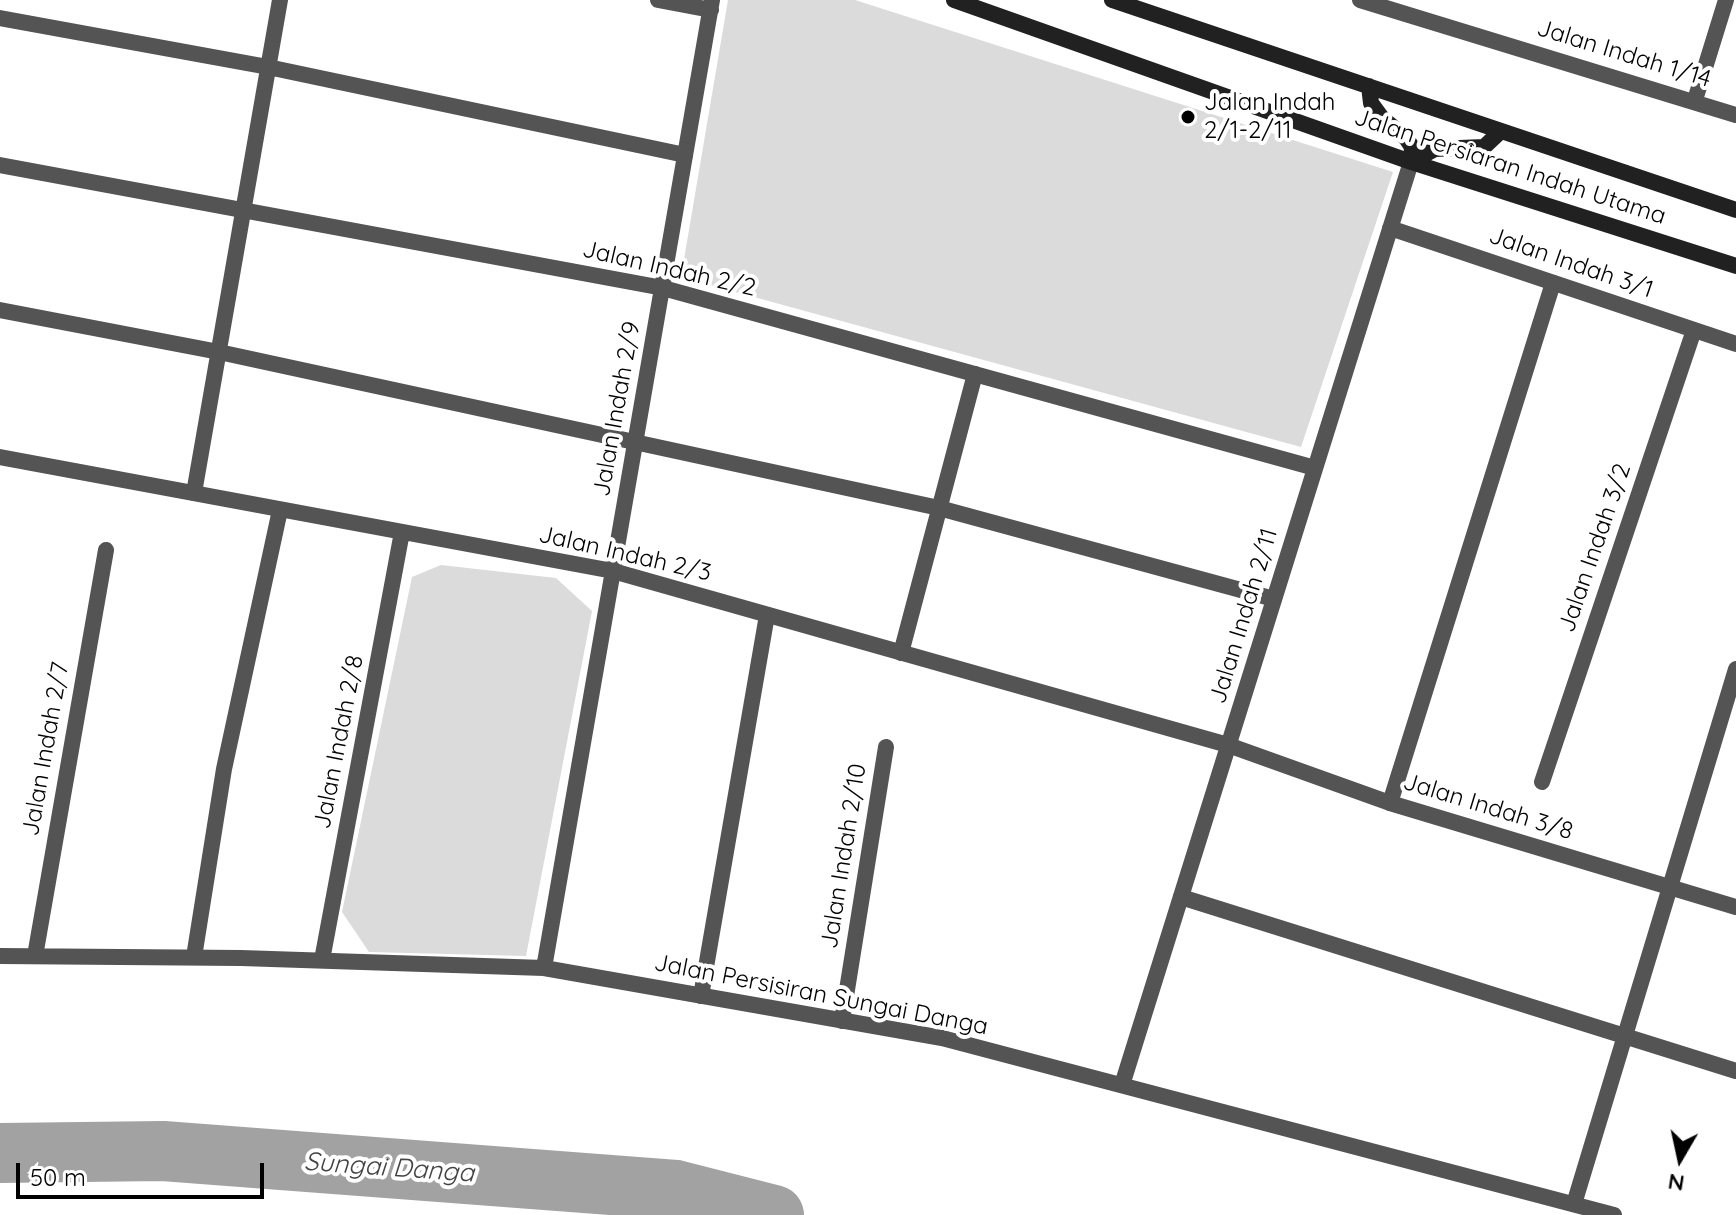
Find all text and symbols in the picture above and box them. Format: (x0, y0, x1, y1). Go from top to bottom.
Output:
street label: Jalan Indah 1/14 (1533, 14, 1715, 94)
place label: Jalan Indah 2/1-2/11 (1204, 89, 1335, 145)
street label: Jalan Persiaran Indah Utama (1351, 103, 1669, 231)
marker: Jalan Indah 2/1-2/11 (1179, 108, 1197, 126)
street label: Jalan Indah 3/1 (1485, 221, 1657, 305)
street label: Jalan Indah 2/2 (580, 235, 758, 303)
street label: Jalan Indah 2/9 (587, 319, 647, 499)
street label: Jalan Indah 3/2 (1553, 460, 1637, 636)
street label: Jalan Indah 2/3 (536, 520, 714, 588)
street label: Jalan Indah 2/11 (1204, 525, 1284, 707)
street label: Jalan Indah 2/8 (308, 653, 370, 831)
street label: Jalan Indah 2/7 (17, 660, 75, 838)
street label: Jalan Indah 2/10 (815, 761, 873, 951)
street label: Jalan Indah 3/8 (1400, 768, 1576, 846)
street label: Jalan Persisiran Sungai Danga (652, 948, 990, 1042)
north arrow (1640, 1119, 1720, 1199)
water label: Sungai Danga (303, 1146, 475, 1190)
scale bar (20, 1147, 268, 1197)
text: 50 m (30, 1162, 86, 1192)
text: N (1666, 1168, 1686, 1198)

